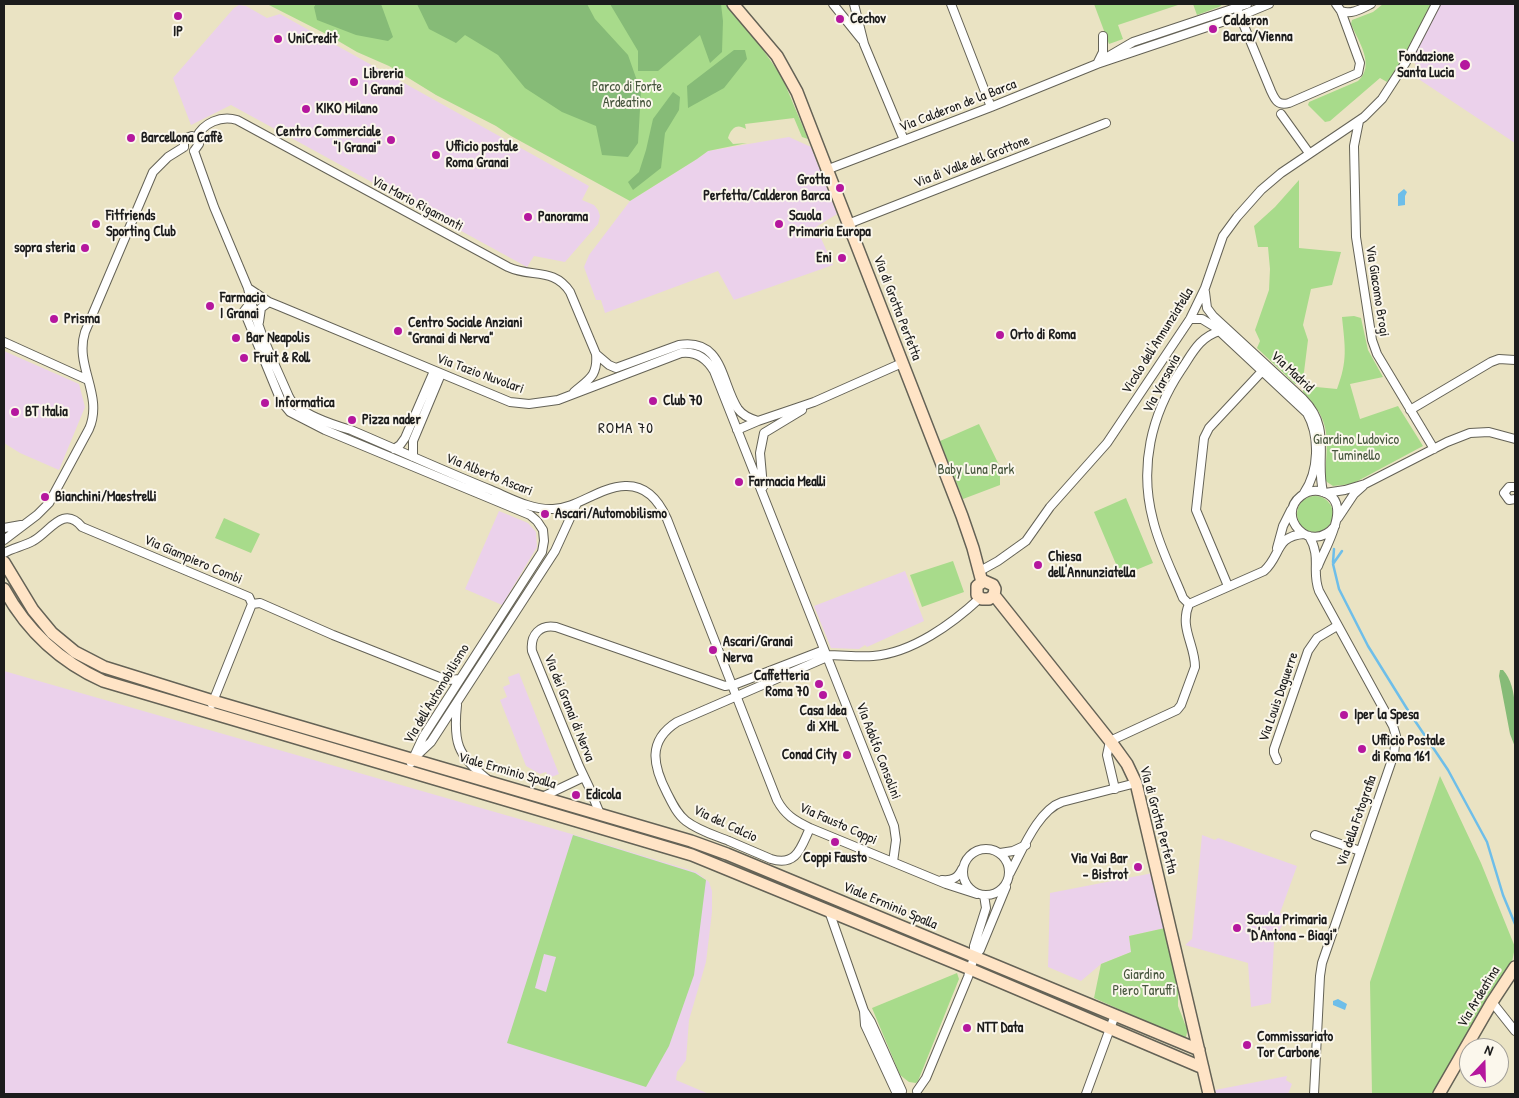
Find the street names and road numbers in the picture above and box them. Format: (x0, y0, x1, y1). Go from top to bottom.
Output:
street label: Via Calderon de la Barca (897, 76, 1019, 136)
street label: Via di Valle del Grottone (912, 132, 1032, 192)
street label: Via Mario Rigamonti (368, 173, 466, 235)
street label: Via Giacomo Brogi (1362, 244, 1392, 338)
street label: Via di Grotta Perfetta (869, 253, 925, 363)
street label: Vicolo dell'Annunziatella (1119, 285, 1197, 397)
street label: Via Madrid (1267, 348, 1317, 396)
street label: Via Tazio Nuvolari (434, 350, 526, 398)
street label: Via Varsavia (1140, 352, 1184, 416)
street label: Via Alberto Ascari (443, 450, 535, 500)
street label: Via Giampiero Combi (141, 532, 245, 588)
street label: Via dell'Automobilismo (401, 641, 473, 747)
street label: Via Louis Daguerre (1256, 650, 1302, 744)
street label: Via dei Granai di Nerva (540, 652, 598, 764)
street label: Via Adolfo Consolini (852, 700, 904, 802)
street label: Viale Erminio Spalla (456, 749, 558, 793)
street label: Via di Grotta Perfetta (1136, 764, 1180, 876)
street label: Via della Fotografia (1334, 773, 1380, 869)
street label: Via Fausto Coppi (796, 799, 880, 849)
street label: Via del Calcio (690, 802, 760, 846)
street label: Viale Erminio Spalla (840, 879, 940, 933)
street label: Via Ardeatina (1454, 963, 1504, 1031)

